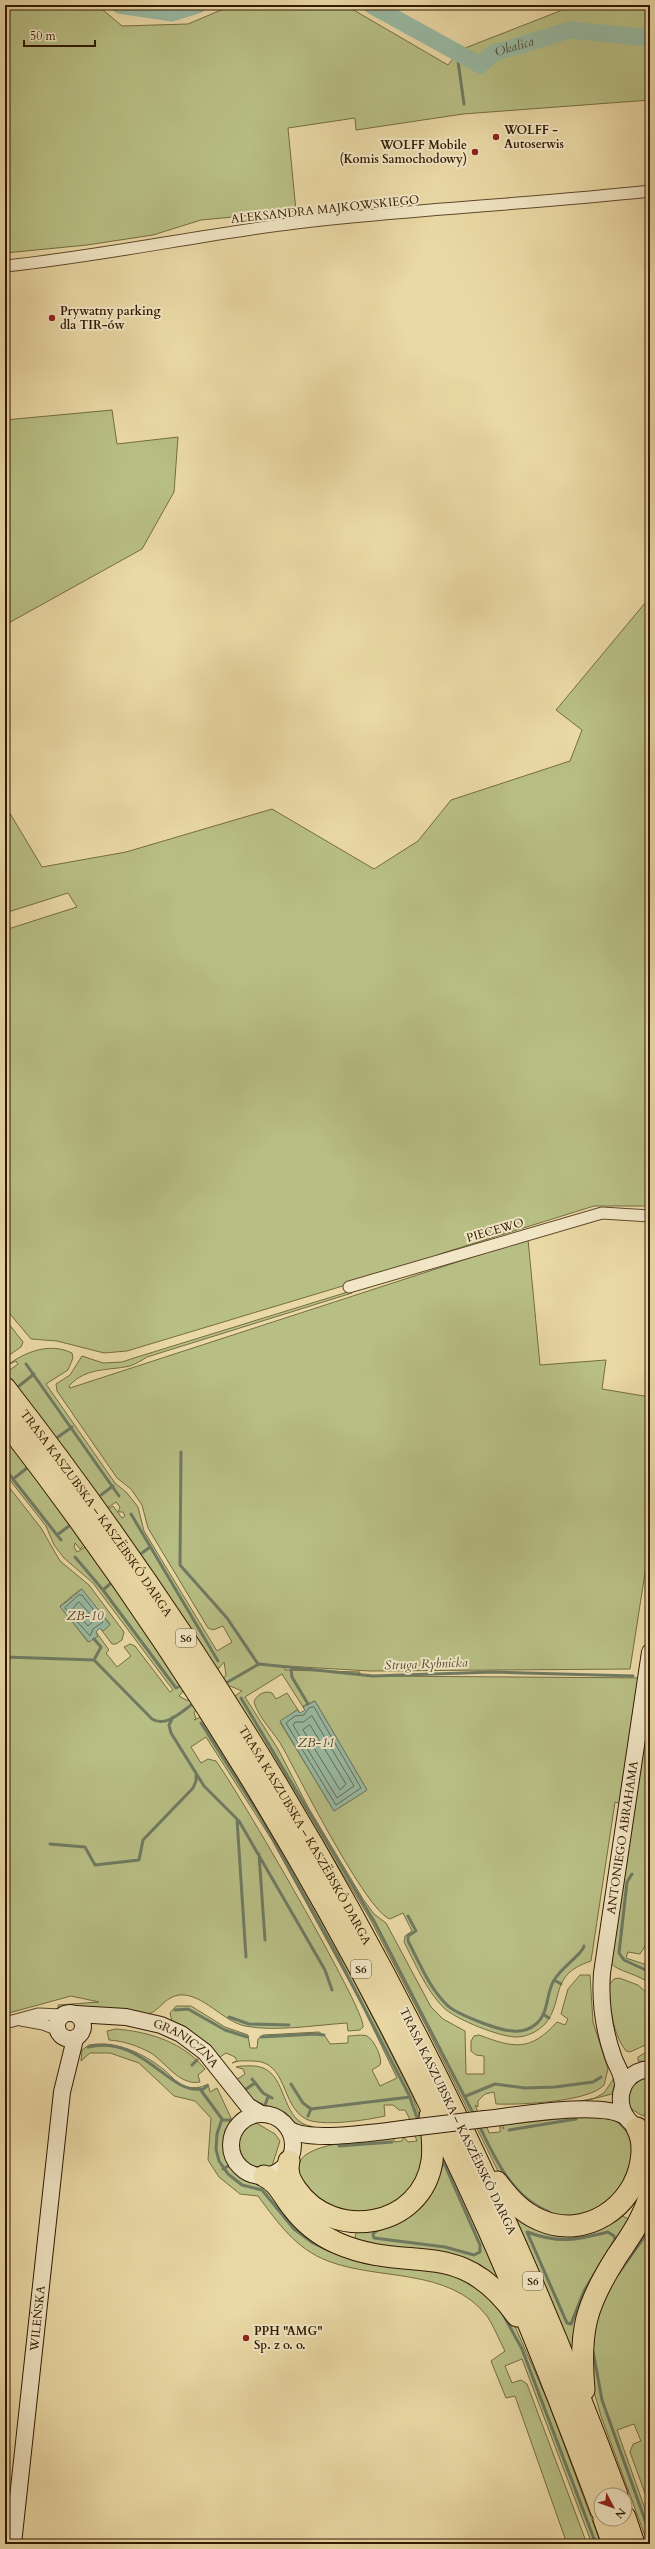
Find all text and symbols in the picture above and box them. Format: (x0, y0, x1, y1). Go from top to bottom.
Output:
scale bar (24, 22, 95, 48)
text: 50 m (30, 28, 57, 44)
water label: Okalica (493, 32, 536, 61)
place label: WOLFF - Autoserwis (503, 122, 564, 152)
marker: WOLFF - Autoserwis (491, 132, 501, 142)
place label: WOLFF Mobile (Komis Samochodowy) (339, 137, 467, 167)
marker: WOLFF Mobile (Komis Samochodowy) (470, 147, 480, 157)
street label: ALEKSANDRA MAJKOWSKIEGO (230, 191, 420, 227)
place label: Prywatny parking dla TIR-ów (60, 303, 161, 333)
marker: Prywatny parking dla TIR-ów (47, 313, 57, 323)
street label: PIECEWO (465, 1214, 525, 1246)
street label: TRASA KASZUBSKA – KASZËBSKÔ DARGA (17, 1407, 176, 1620)
water label: ZB-10 (67, 1607, 104, 1625)
road number: S6 (176, 1629, 196, 1647)
water label: Struga Rybnicka (384, 1654, 468, 1674)
street label: TRASA KASZUBSKA – KASZËBSKÔ DARGA (235, 1723, 375, 1948)
water label: ZB-11 (298, 1734, 334, 1752)
street label: ANTONIEGO ABRAHAMA (603, 1759, 642, 1915)
road number: S6 (351, 1960, 371, 1978)
street label: TRASA KASZUBSKA – KASZËBSKÔ DARGA (396, 2004, 521, 2238)
street label: GRANICZNA (152, 2016, 223, 2071)
road number: S6 (523, 2272, 543, 2290)
street label: WILEŃSKA (26, 2284, 49, 2353)
place label: PPH "AMG" Sp. z o. o. (254, 2323, 323, 2353)
marker: PPH "AMG" Sp. z o. o. (241, 2333, 251, 2343)
north arrow (593, 2487, 633, 2527)
text: N (611, 2505, 629, 2522)

